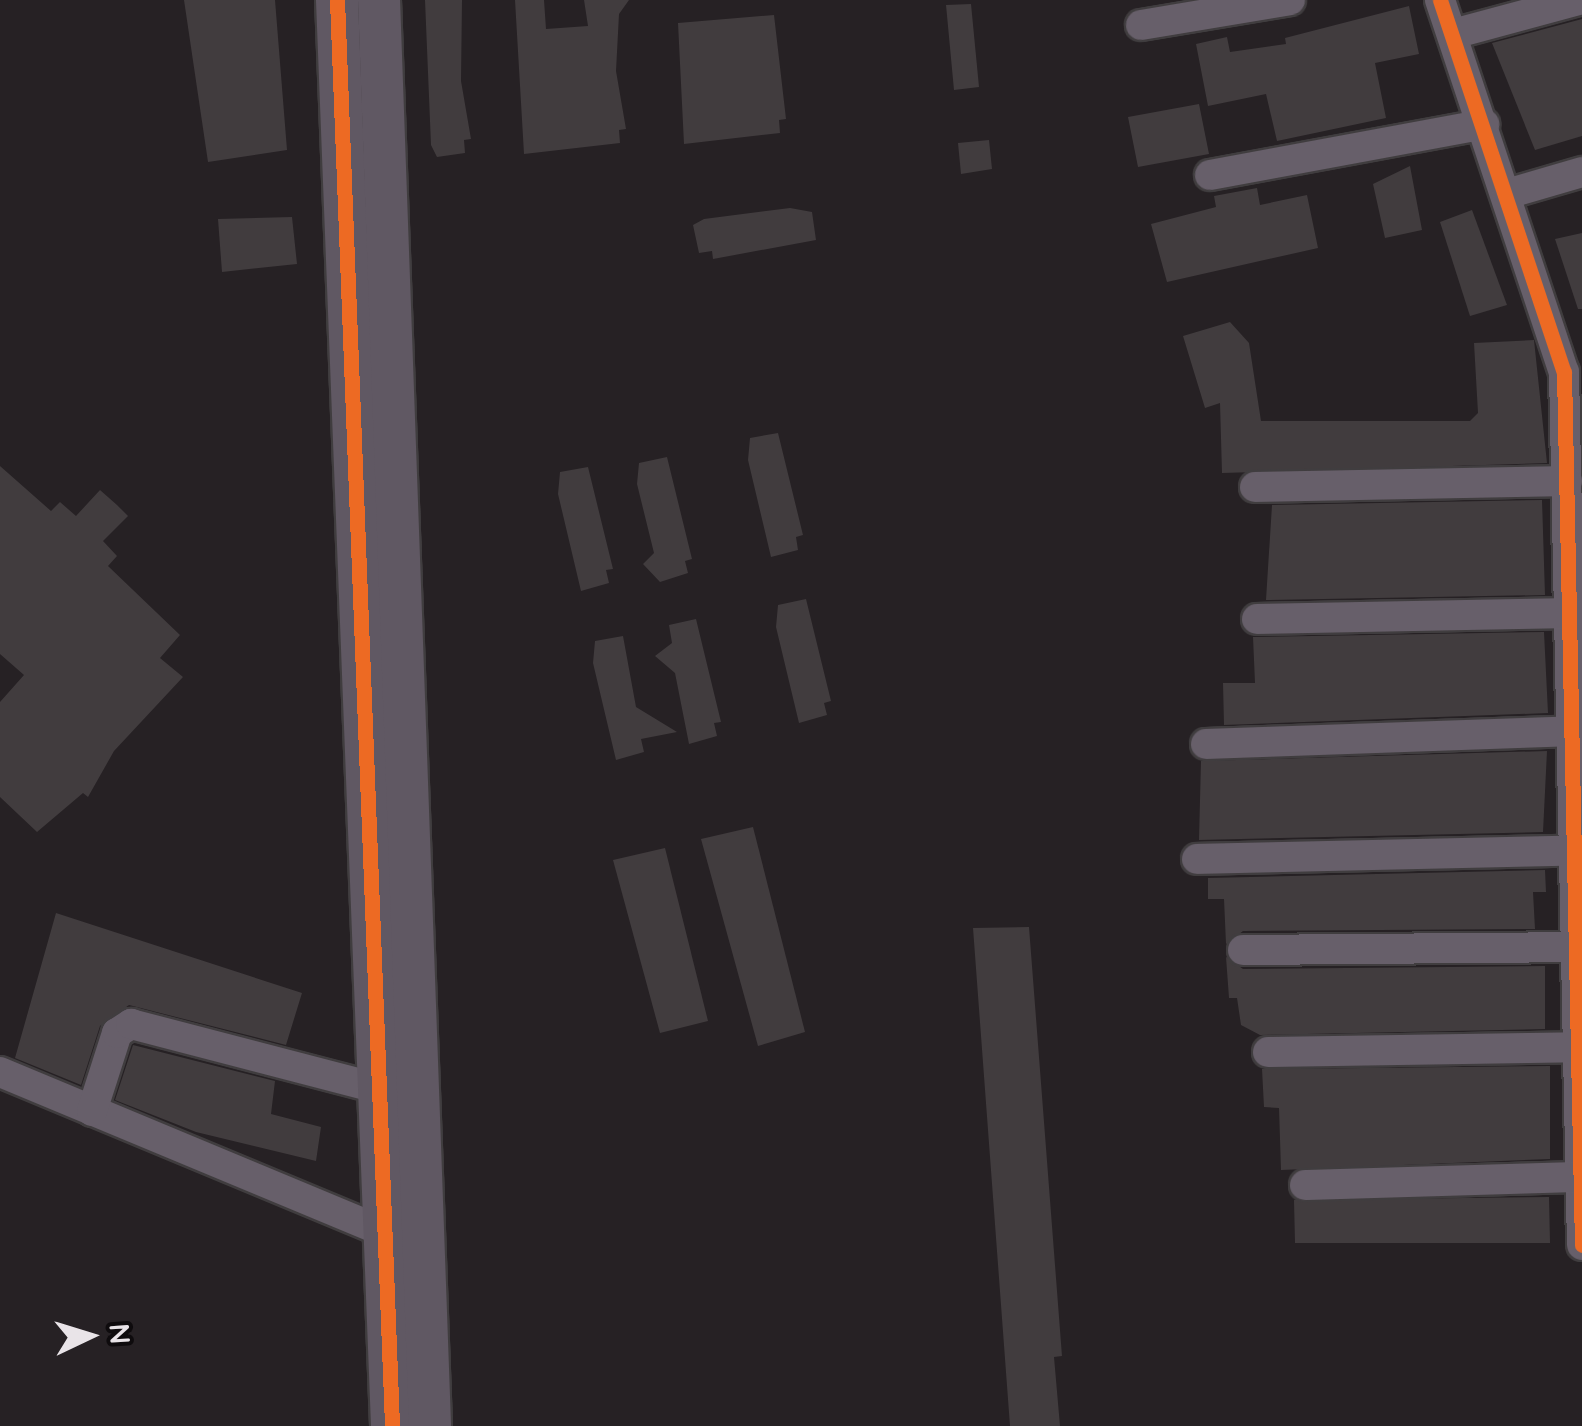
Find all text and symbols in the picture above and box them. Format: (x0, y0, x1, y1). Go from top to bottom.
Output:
north arrow (40, 1286, 140, 1386)
text: N (102, 1322, 139, 1345)

